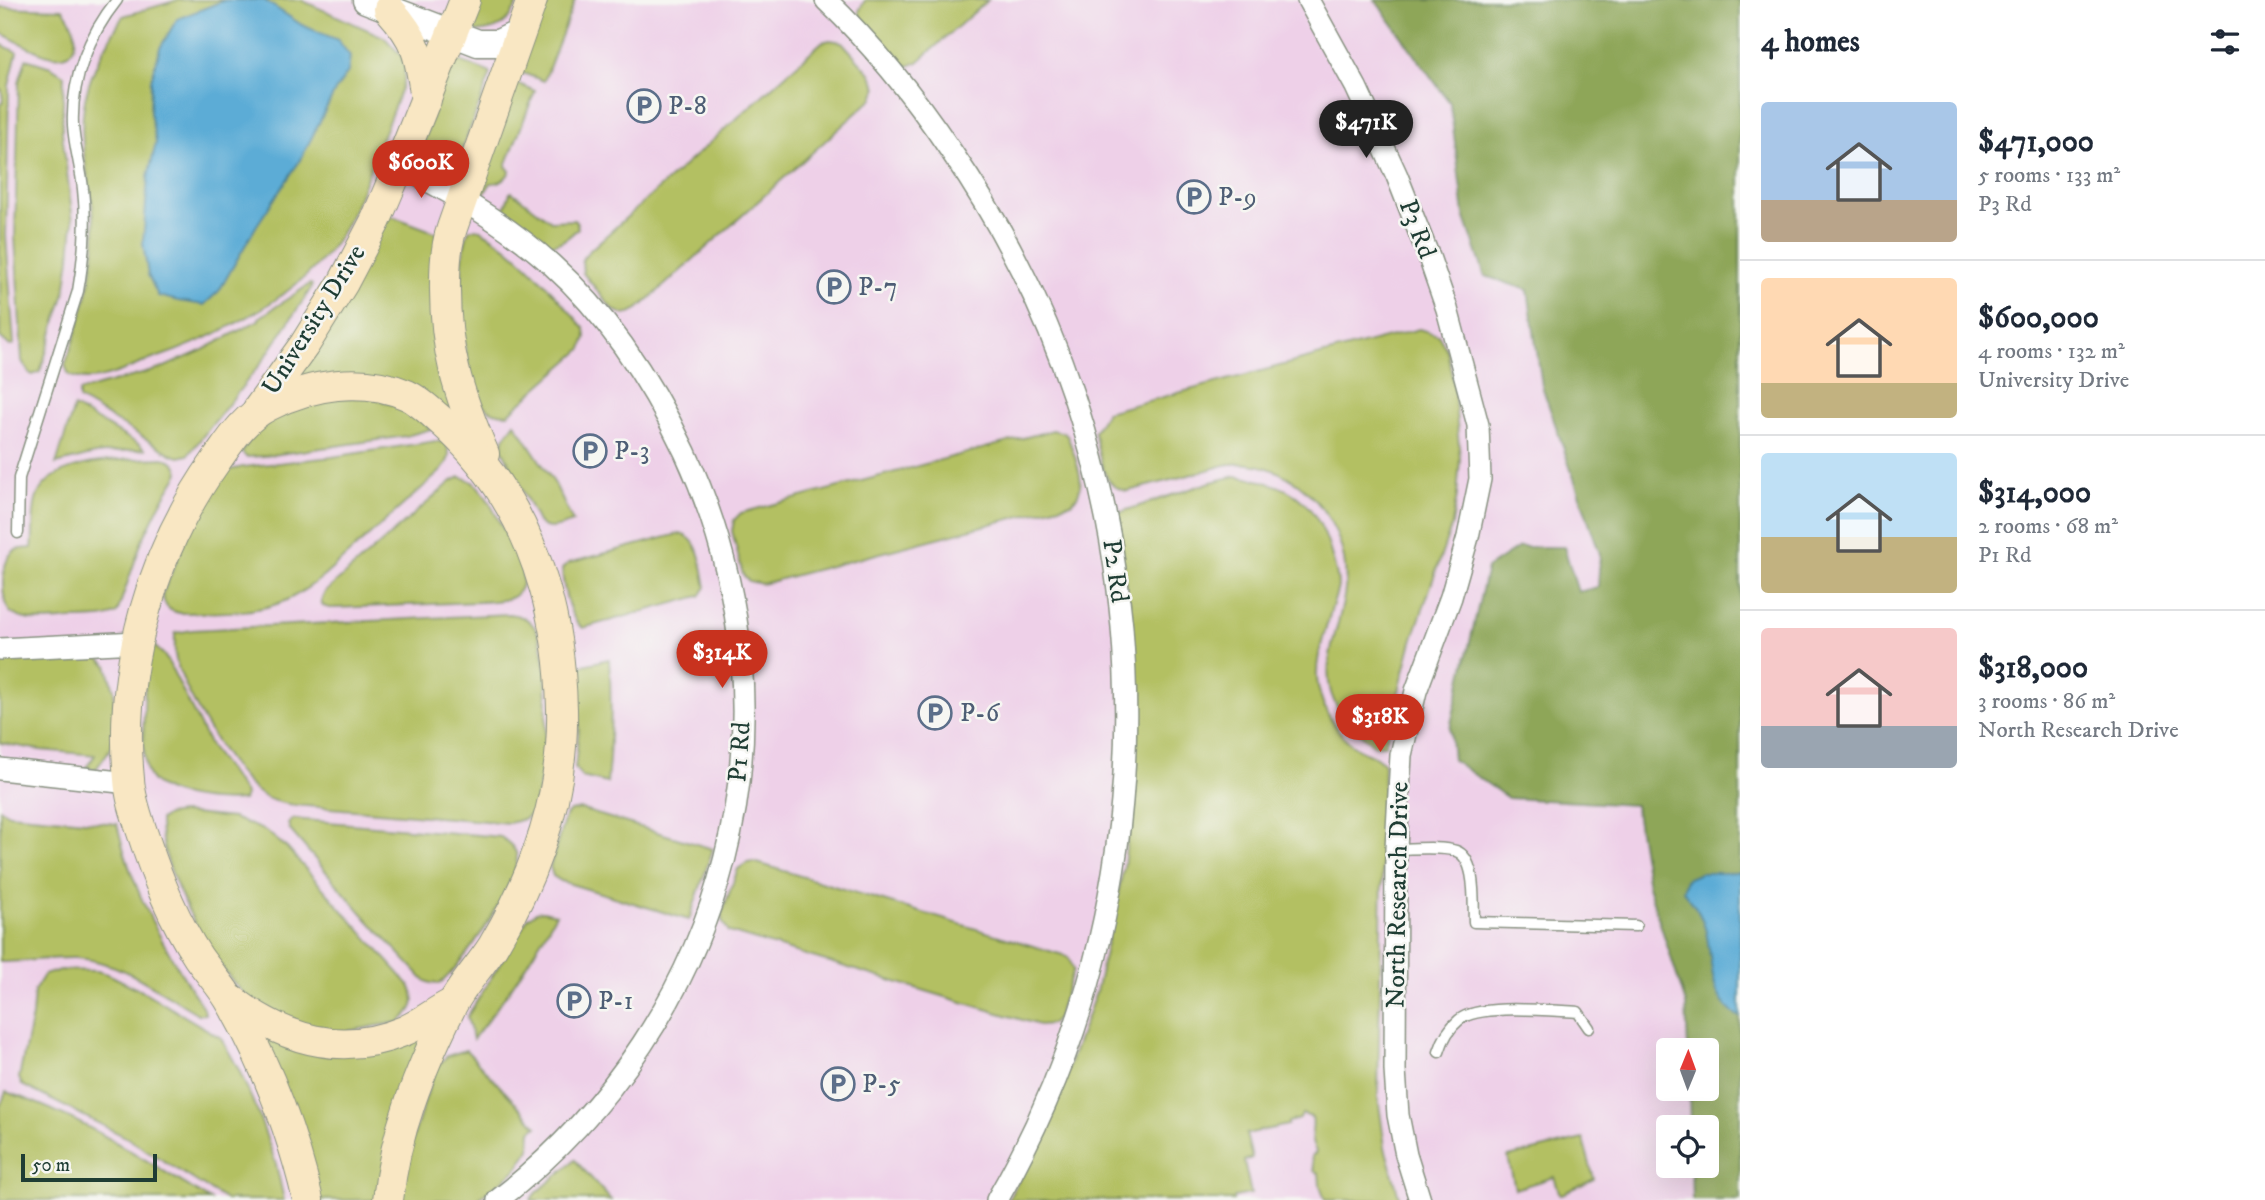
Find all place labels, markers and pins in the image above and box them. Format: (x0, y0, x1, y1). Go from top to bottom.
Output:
parking icon: P-8 (625, 87, 663, 125)
place label: P-8 (668, 90, 707, 123)
pin: $471K (1317, 100, 1415, 160)
pin: $600K (372, 140, 470, 200)
parking icon: P-9 (1175, 178, 1213, 216)
place label: P-9 (1218, 181, 1257, 214)
parking icon: P-7 (815, 268, 853, 306)
place label: P-7 (858, 271, 897, 304)
parking icon: P-3 (571, 432, 609, 470)
place label: P-3 (614, 435, 649, 468)
pin: $314K (673, 630, 771, 690)
parking icon: P-6 (916, 694, 954, 732)
pin: $318K (1331, 694, 1429, 754)
place label: P-6 (960, 697, 1001, 730)
parking icon: P-1 (555, 982, 593, 1020)
place label: P-1 (598, 985, 633, 1018)
parking icon: P-5 (819, 1065, 857, 1103)
place label: P-5 (862, 1068, 901, 1101)

